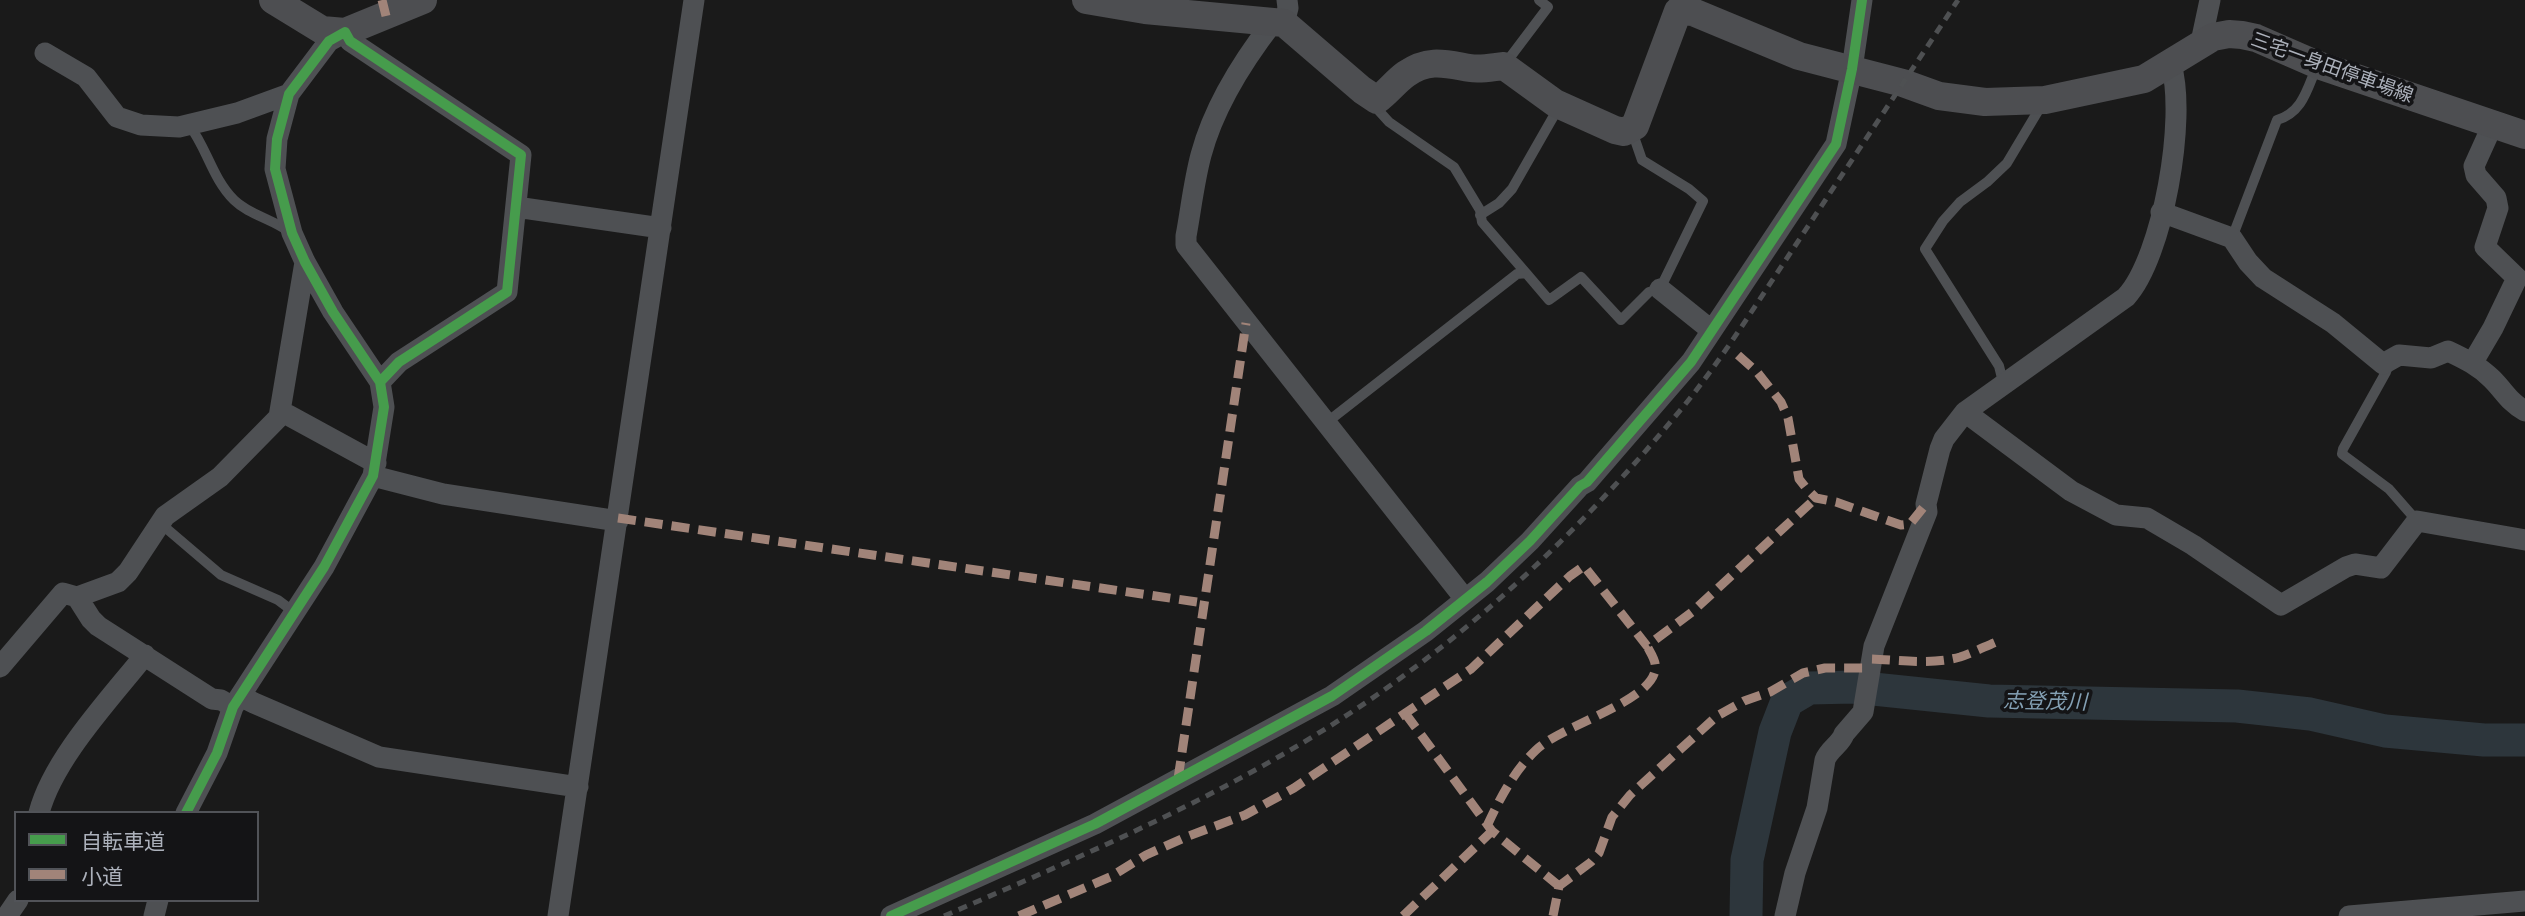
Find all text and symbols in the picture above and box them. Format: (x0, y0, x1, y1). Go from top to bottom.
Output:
street label: 三宅一身田停車場線 (2248, 28, 2416, 108)
water label: 志登茂川 (2003, 689, 2087, 715)
legend (14, 811, 259, 902)
text: 自転車道 (81, 829, 165, 854)
text: 小道 (81, 864, 123, 889)

